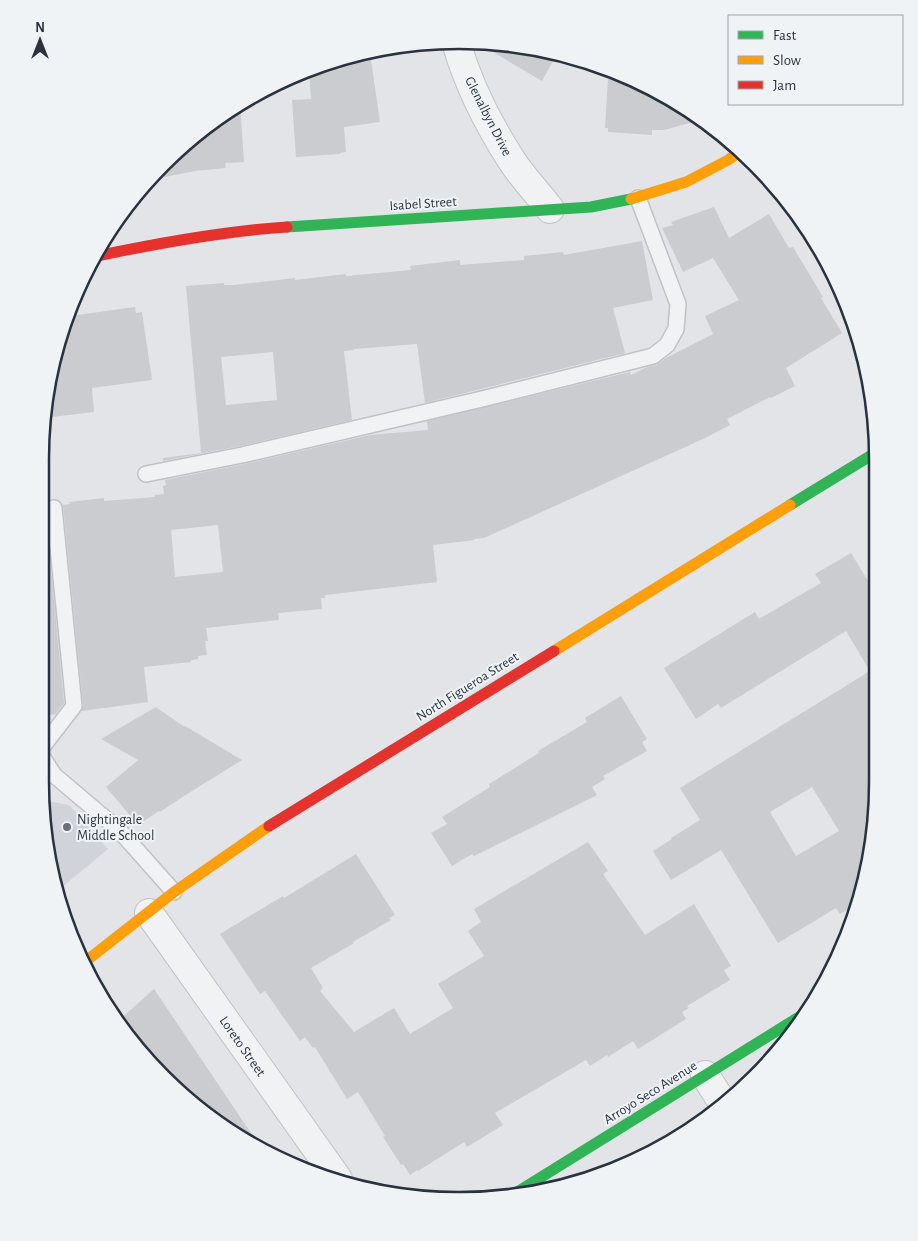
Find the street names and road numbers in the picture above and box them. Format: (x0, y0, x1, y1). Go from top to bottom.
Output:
street label: Glenalbyn Drive (462, 75, 514, 158)
street label: Isabel Street (389, 195, 458, 213)
street label: North Figueroa Street (414, 649, 522, 724)
street label: Loreto Street (216, 1014, 268, 1080)
street label: Arroyo Seco Avenue (602, 1059, 700, 1127)

